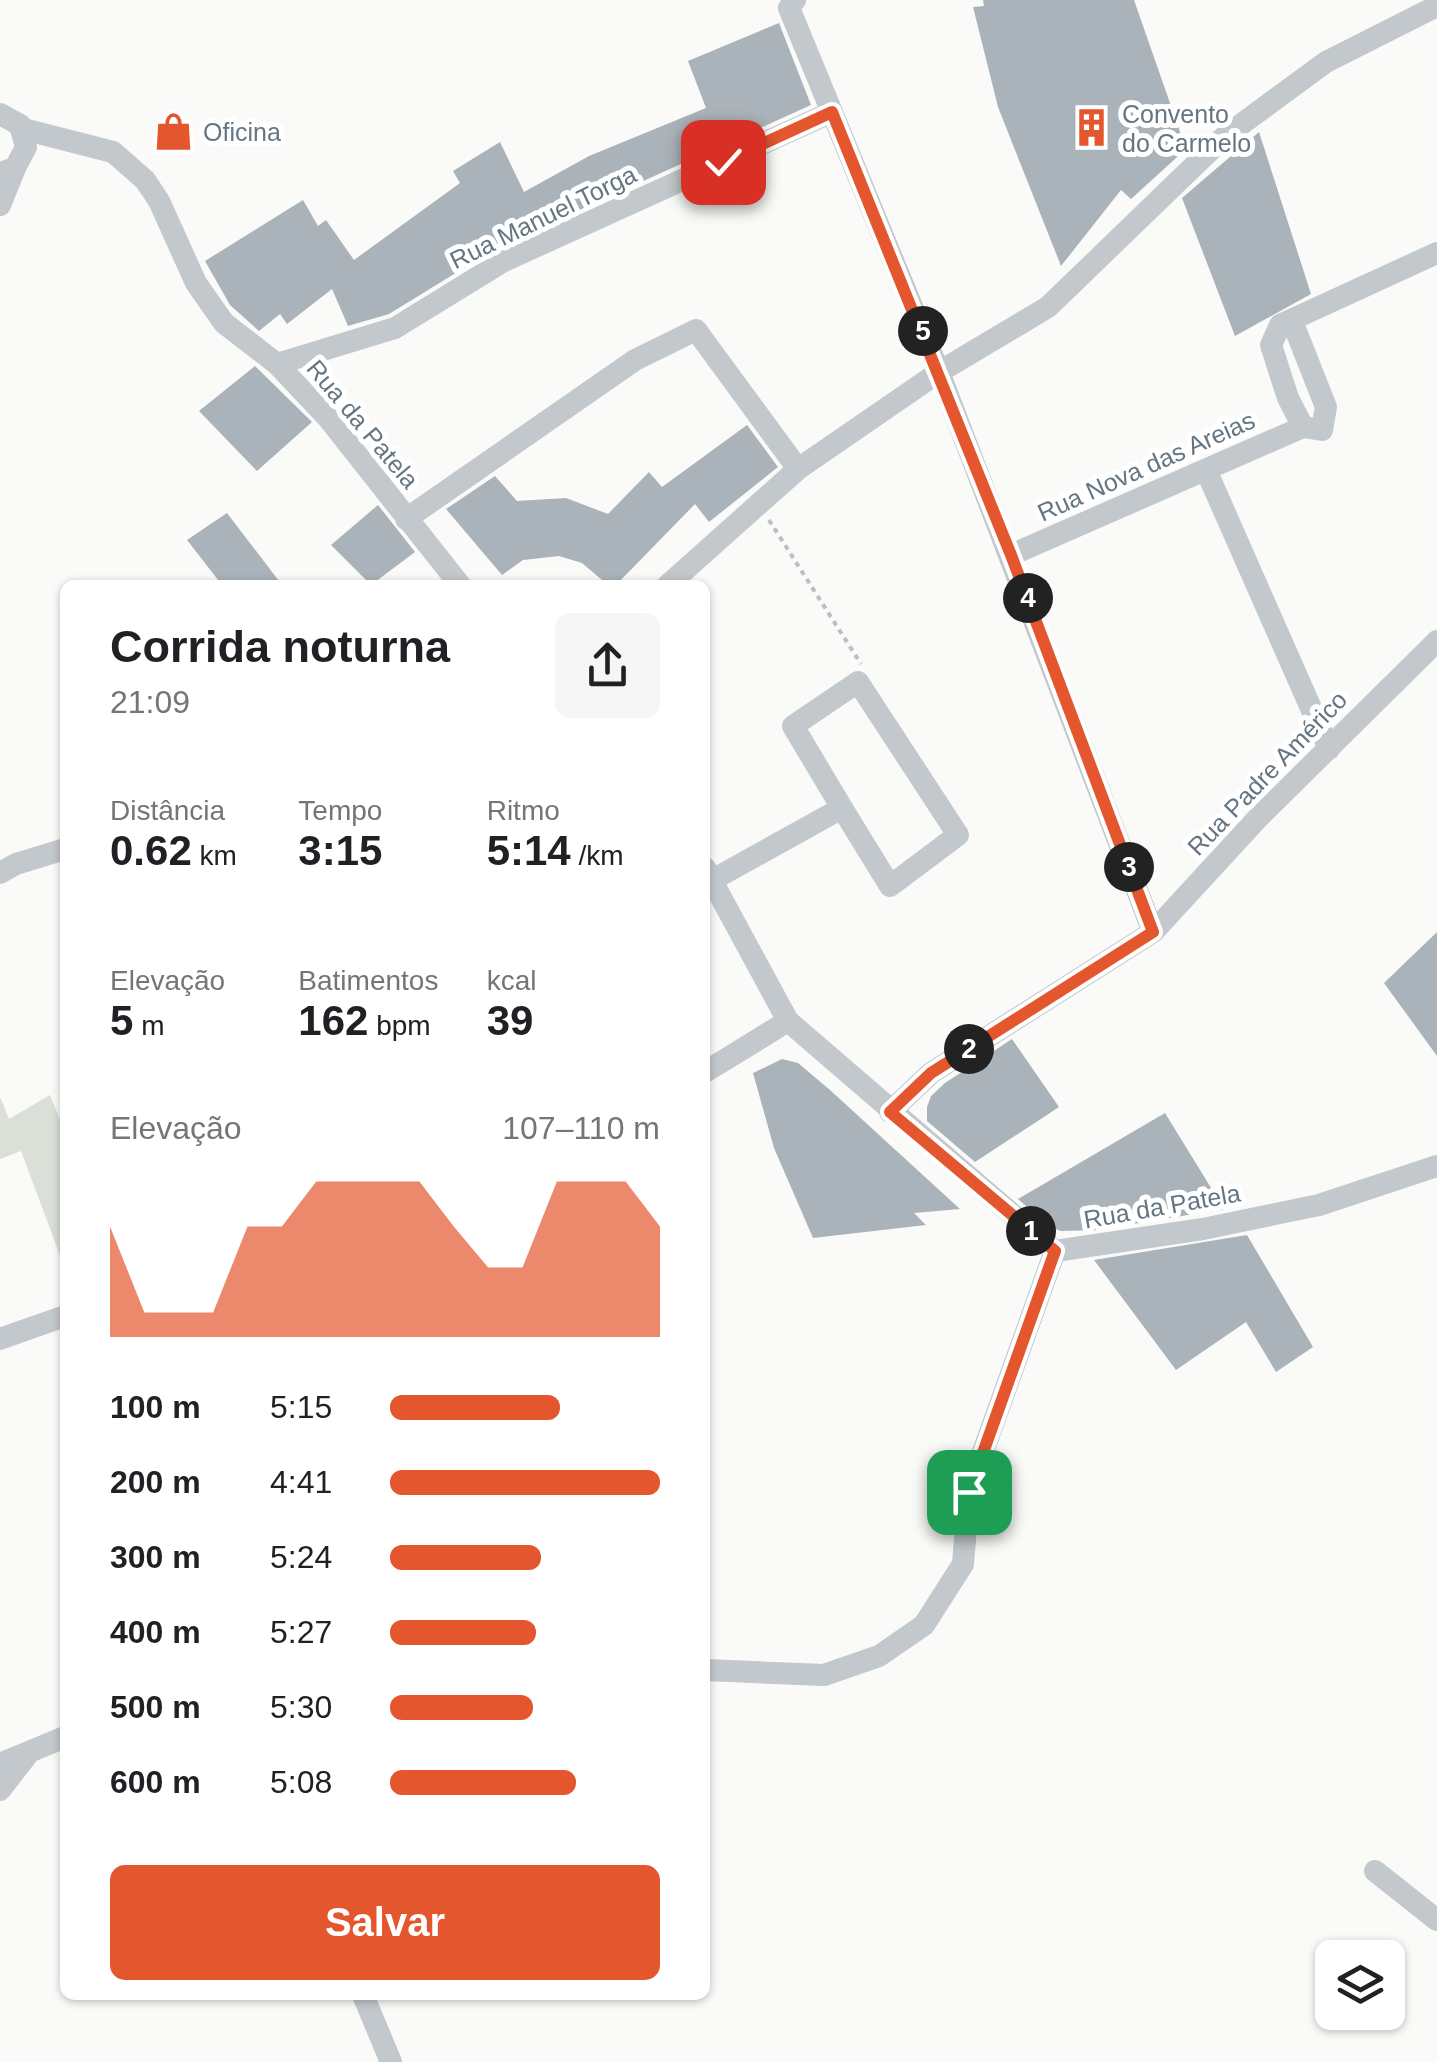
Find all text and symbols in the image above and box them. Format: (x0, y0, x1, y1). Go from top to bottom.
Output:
place label: Convento do Carmelo (1122, 100, 1251, 157)
building icon: Convento do Carmelo (1071, 107, 1113, 149)
shop icon: Oficina (152, 111, 194, 153)
place label: Oficina (203, 118, 281, 146)
pin (681, 120, 766, 205)
icon: check (696, 135, 751, 190)
street label: Rua Manuel Torga (445, 160, 641, 274)
pin: 5 (898, 306, 948, 356)
text: 5 (915, 315, 931, 346)
street label: Rua da Patela (301, 354, 425, 494)
street label: Rua Nova das Areias (1033, 405, 1259, 527)
pin: 4 (1003, 573, 1053, 623)
text: 4 (1020, 582, 1036, 613)
button: share (555, 613, 660, 718)
text: Corrida noturna (110, 621, 450, 672)
text: 21:09 (110, 684, 190, 720)
street label: Rua Padre Américo (1182, 685, 1352, 861)
text: Distância (110, 795, 225, 826)
text: Tempo (298, 795, 382, 826)
text: Ritmo (487, 795, 560, 826)
text: 0.62 (110, 827, 192, 874)
text: 3:15 (298, 827, 382, 874)
text: 5:14 (487, 827, 571, 874)
text: km (192, 840, 237, 871)
text: /km (571, 840, 624, 871)
pin: 3 (1104, 842, 1154, 892)
text: 3 (1121, 851, 1137, 882)
text: Elevação (110, 965, 225, 996)
text: Batimentos (298, 965, 438, 996)
text: kcal (487, 965, 536, 996)
text: 5 (110, 997, 133, 1044)
text: 162 (298, 997, 368, 1044)
text: 39 (487, 997, 533, 1044)
text: m (133, 1010, 164, 1041)
text: bpm (368, 1010, 431, 1041)
pin: 2 (944, 1024, 994, 1074)
text: 2 (961, 1033, 977, 1064)
text: Elevação (110, 1110, 242, 1146)
text: 107–110 m (502, 1110, 660, 1146)
street label: Rua da Patela (1082, 1178, 1243, 1234)
pin: 1 (1006, 1206, 1056, 1256)
text: 1 (1023, 1215, 1039, 1246)
text: 100 m (110, 1389, 201, 1425)
text: 5:15 (270, 1389, 332, 1425)
pin (927, 1450, 1012, 1535)
text: 200 m (110, 1464, 201, 1500)
text: 4:41 (270, 1464, 332, 1500)
icon: arrive (942, 1465, 997, 1520)
text: 300 m (110, 1539, 201, 1575)
text: 5:24 (270, 1539, 332, 1575)
text: 400 m (110, 1614, 201, 1650)
text: 5:27 (270, 1614, 332, 1650)
text: 500 m (110, 1689, 201, 1725)
text: 5:30 (270, 1689, 332, 1725)
text: 600 m (110, 1764, 201, 1800)
text: 5:08 (270, 1764, 332, 1800)
button: Salvar (110, 1865, 660, 1980)
map controls (1315, 1940, 1405, 2030)
button: layers (1315, 1940, 1405, 2030)

